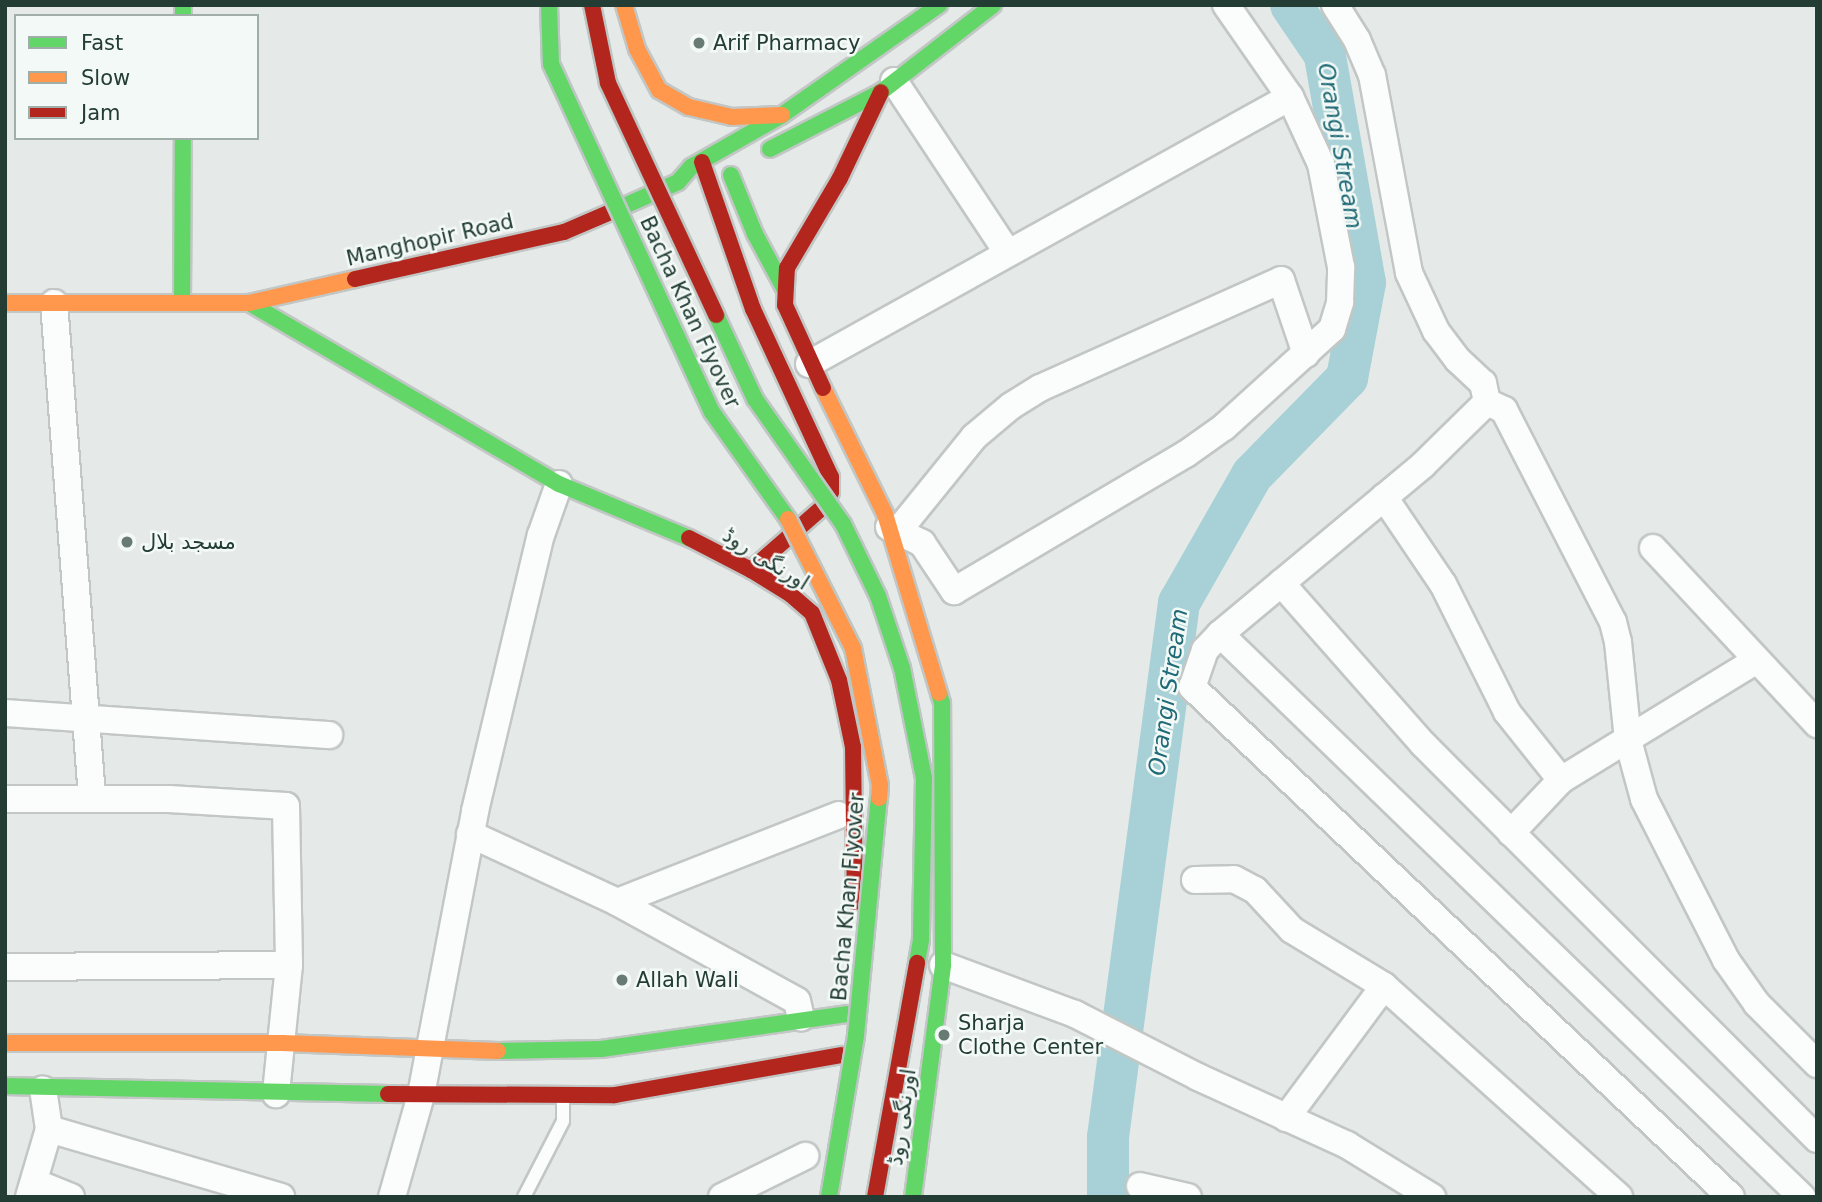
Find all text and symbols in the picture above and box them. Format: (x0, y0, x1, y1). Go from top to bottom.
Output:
legend (14, 14, 259, 140)
place label: Arif Pharmacy (713, 30, 860, 56)
text: Fast (81, 31, 123, 55)
marker: Arif Pharmacy (691, 35, 707, 51)
water label: Orangi Stream (1312, 61, 1368, 231)
text: Slow (81, 66, 130, 90)
text: Jam (81, 101, 121, 125)
street label: Manghopir Road (344, 208, 516, 272)
street label: Bacha Khan Flyover (634, 212, 746, 412)
street label: اورنگی روڈ (718, 523, 814, 595)
place label: مسجد بلال (141, 529, 236, 555)
marker: مسجد بلال (119, 534, 135, 550)
water label: Orangi Stream (1143, 607, 1193, 777)
street label: Bacha Khan Flyover (826, 792, 870, 1002)
place label: Allah Wali (636, 967, 739, 993)
marker: Allah Wali (614, 972, 630, 988)
place label: Sharja Clothe Center (958, 1010, 1103, 1060)
marker: Sharja Clothe Center (936, 1027, 952, 1043)
street label: اورنگی روڈ (883, 1067, 921, 1167)

